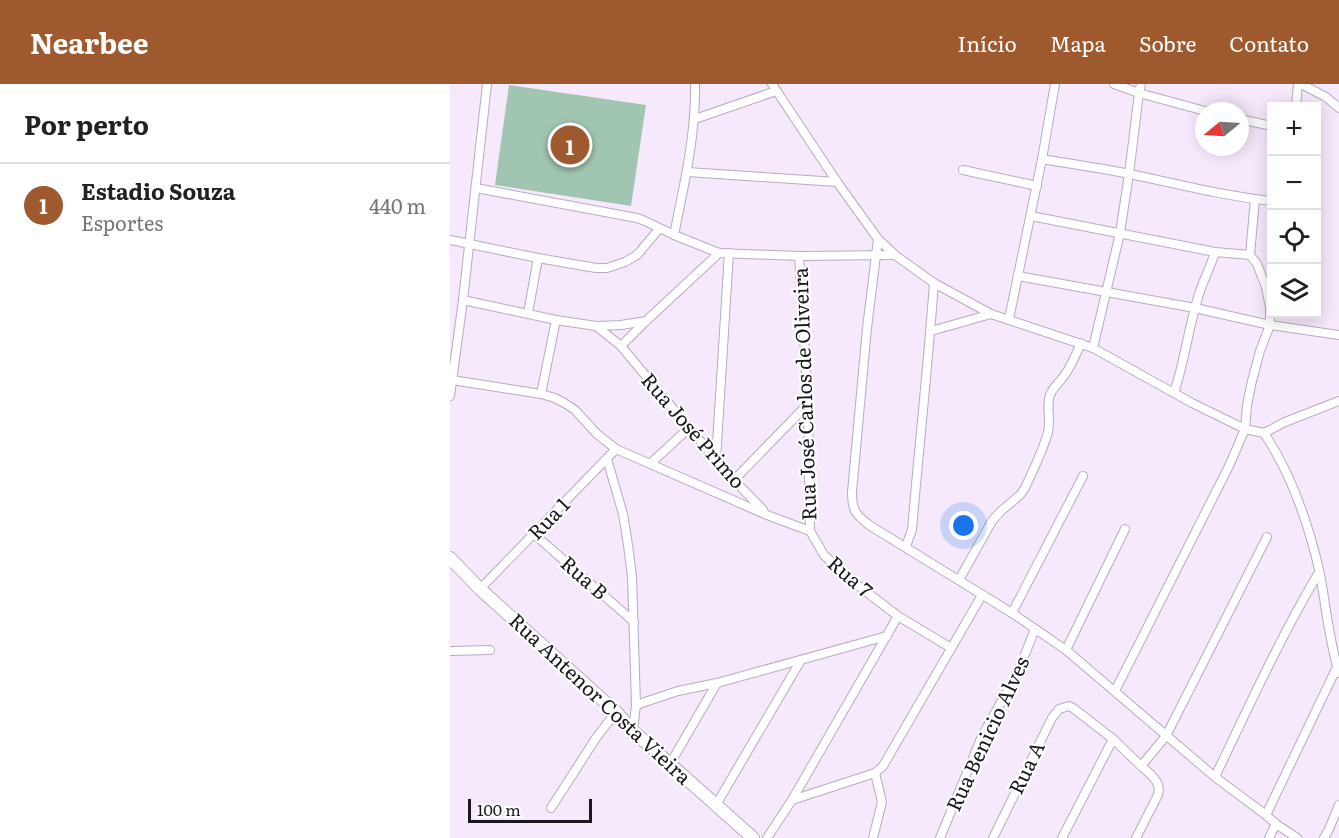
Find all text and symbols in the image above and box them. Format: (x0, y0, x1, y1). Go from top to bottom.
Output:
text: Nearbee (30, 21, 149, 63)
text: Início (958, 27, 1017, 58)
text: Mapa (1050, 27, 1106, 58)
text: Sobre (1139, 27, 1196, 58)
text: Contato (1229, 27, 1309, 58)
north arrow (1195, 102, 1249, 156)
map controls (1267, 102, 1321, 318)
button: + (1267, 102, 1321, 156)
text: Por perto (24, 104, 149, 143)
pin: 1 (550, 122, 590, 168)
button: − (1267, 156, 1321, 210)
text: Estadio Souza (81, 174, 235, 207)
text: 1 (39, 190, 48, 220)
text: 440 m (369, 190, 426, 220)
text: Esportes (81, 207, 163, 237)
button: locate (1267, 210, 1321, 264)
button: layers (1267, 264, 1321, 318)
street label: Rua José Carlos de Oliveira (784, 267, 822, 521)
street label: Rua José Primo (635, 365, 754, 494)
street label: Rua 1 (520, 489, 575, 546)
your location (949, 511, 978, 540)
street label: Rua B (555, 547, 616, 606)
street label: Rua 7 (822, 547, 880, 604)
street label: Rua Antenor Costa Vieira (504, 605, 699, 790)
street label: Rua Benicio Alves (937, 651, 1035, 816)
street label: Rua A (999, 735, 1051, 799)
scale bar (468, 796, 592, 824)
text: 100 m (477, 797, 521, 821)

